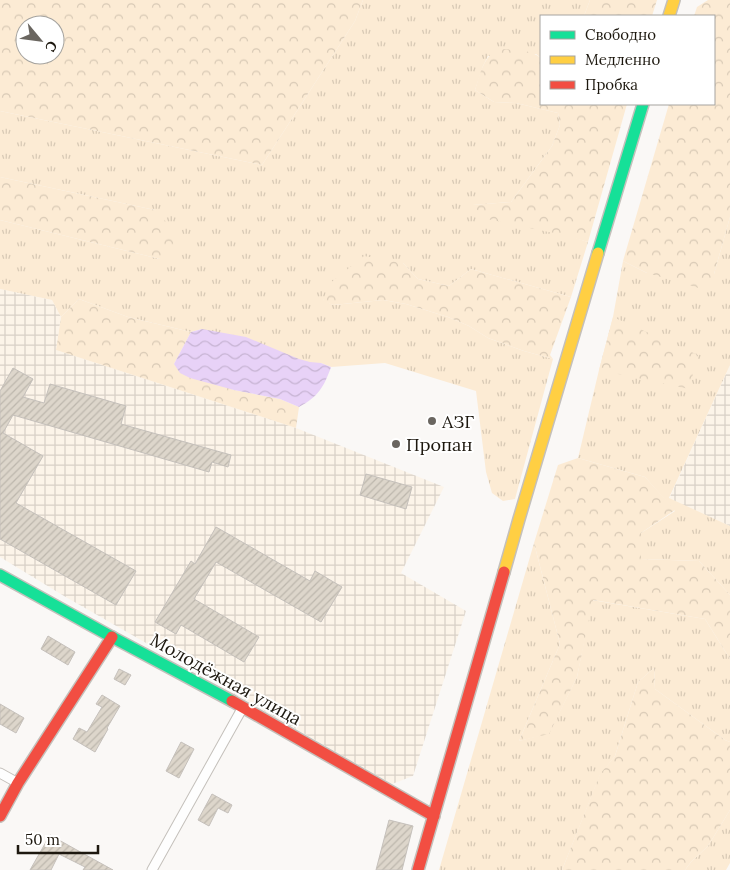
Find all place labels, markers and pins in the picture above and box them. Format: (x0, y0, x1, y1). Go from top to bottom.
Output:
place label: АЗГ (441, 410, 474, 433)
marker: АЗГ (426, 415, 438, 427)
place label: Пропан (406, 433, 473, 456)
marker: Пропан (390, 438, 402, 450)

